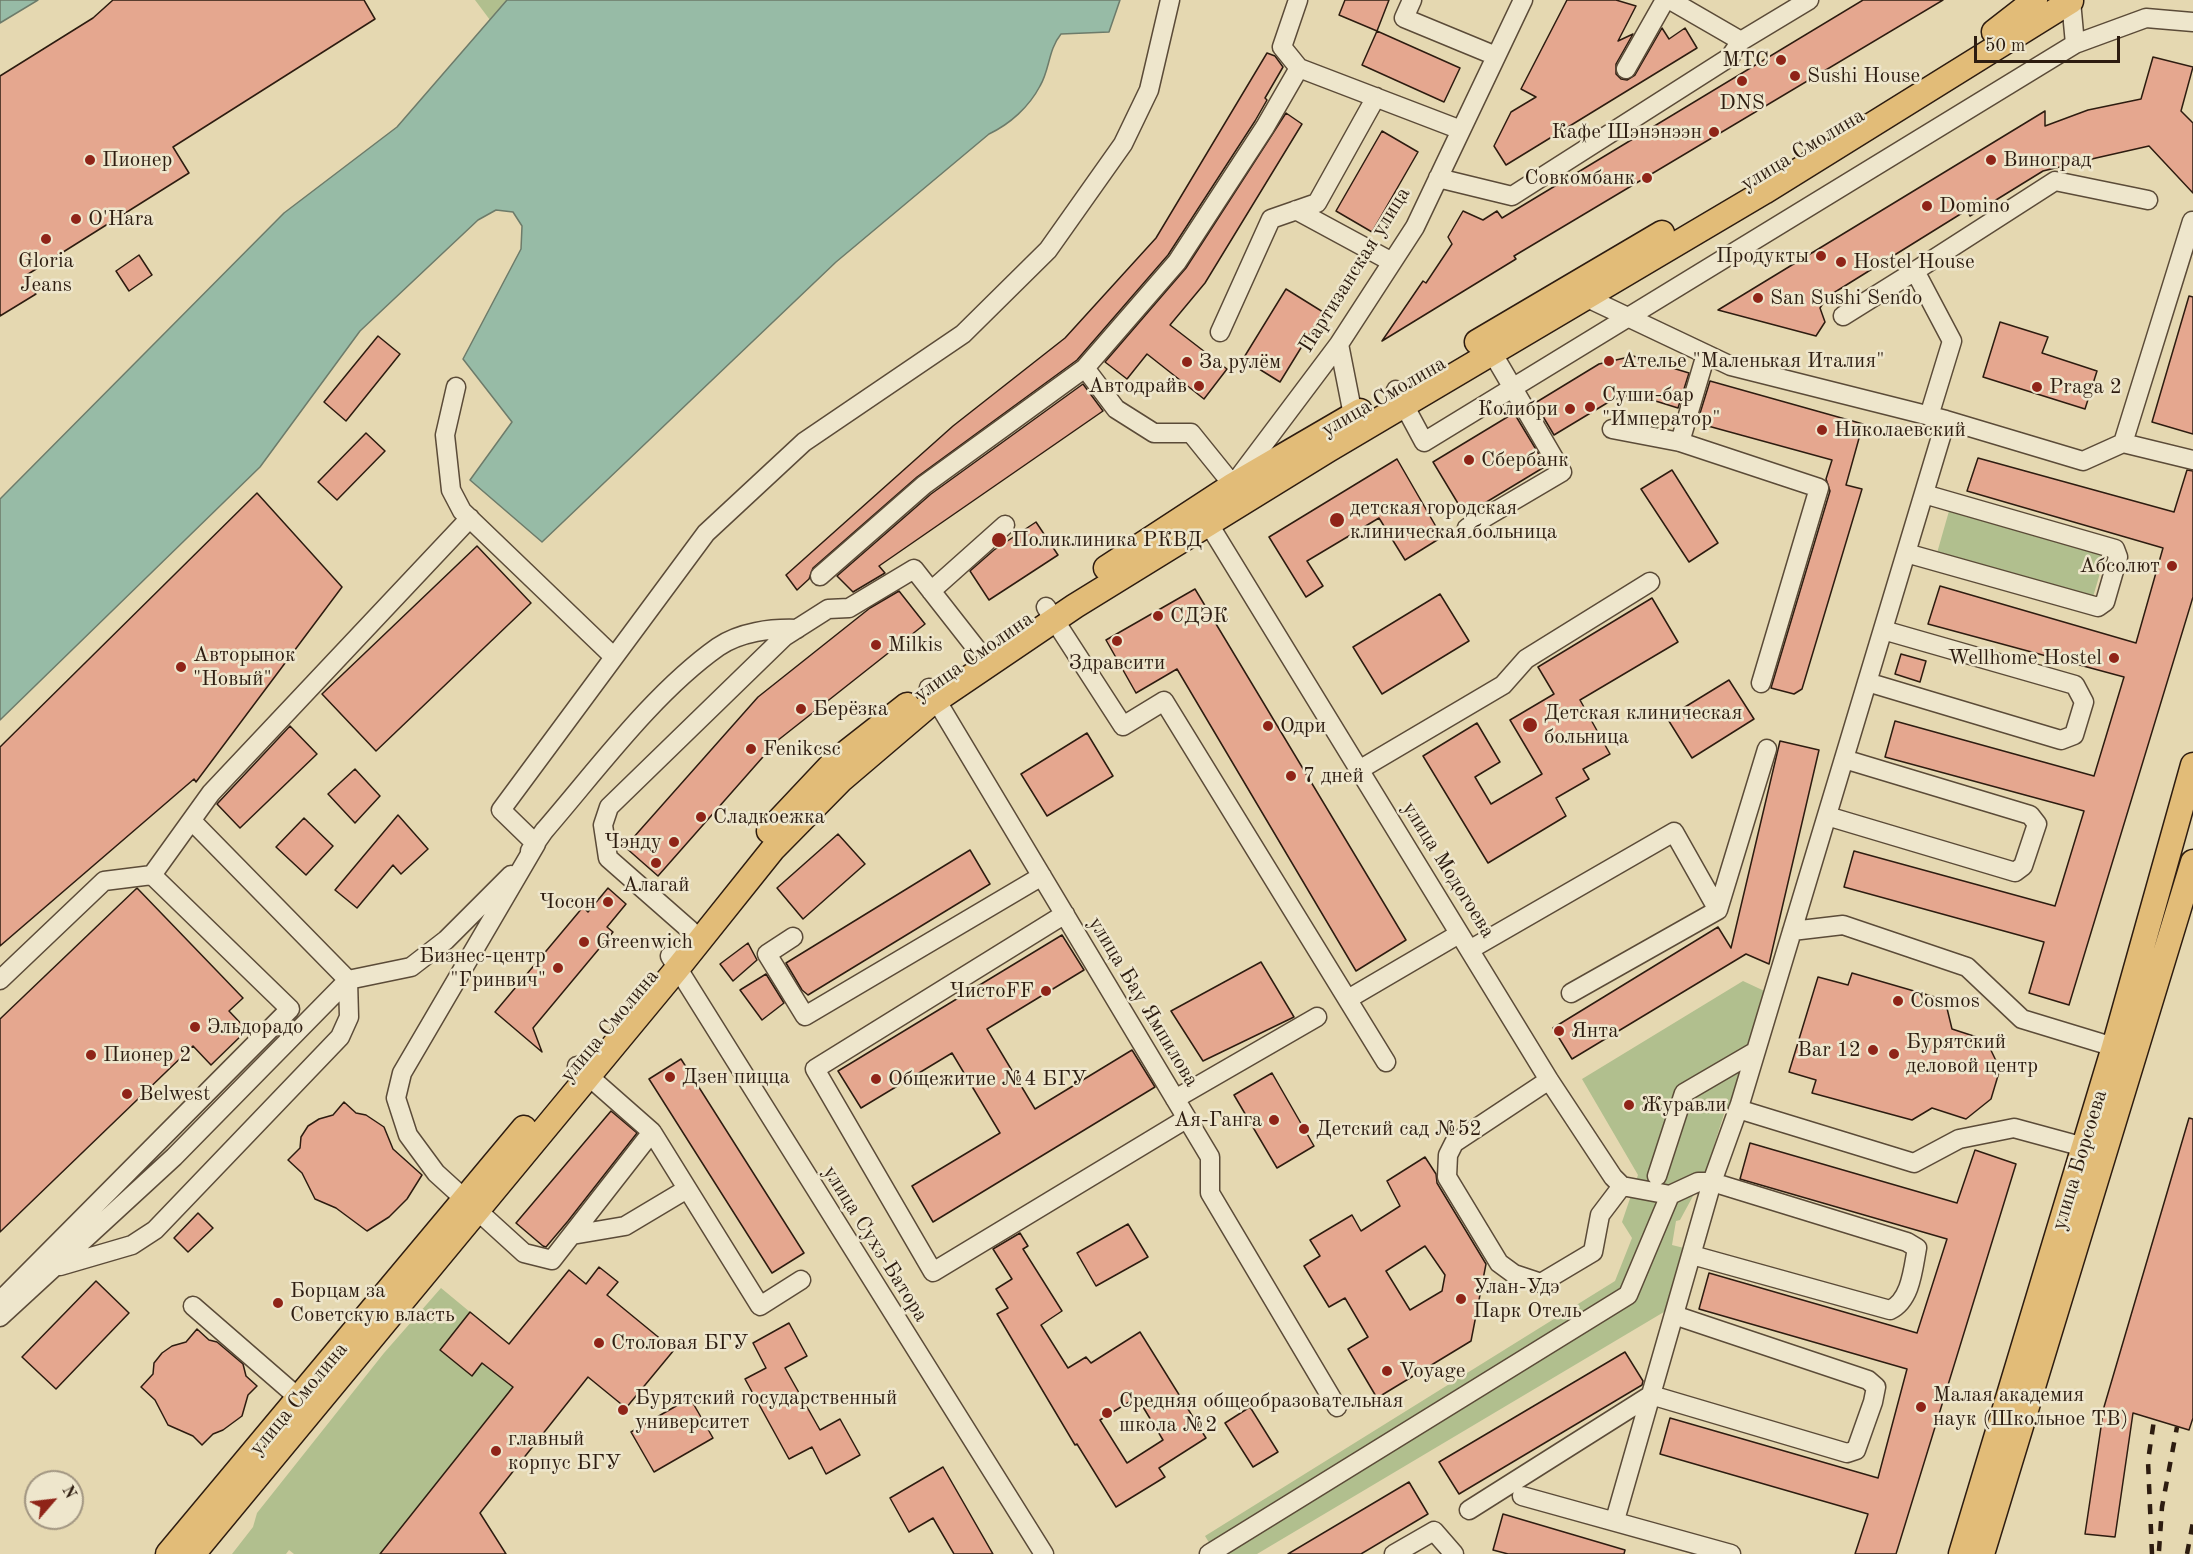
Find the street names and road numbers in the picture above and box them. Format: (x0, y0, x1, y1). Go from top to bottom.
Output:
street label: улица Смолина (1737, 103, 1869, 197)
street label: Партизанская улица (1294, 183, 1416, 357)
street label: улица Смолина (1317, 351, 1451, 443)
street label: улица Смолина (909, 607, 1039, 707)
street label: улица Модогоева (1396, 797, 1500, 943)
street label: улица Бау Ямпилова (1082, 912, 1204, 1092)
street label: улица Смолина (555, 964, 665, 1088)
street label: улица Борсоева (2047, 1087, 2113, 1233)
street label: улица Сухэ-Батора (817, 1161, 933, 1327)
street label: улица Смолина (244, 1337, 354, 1461)

